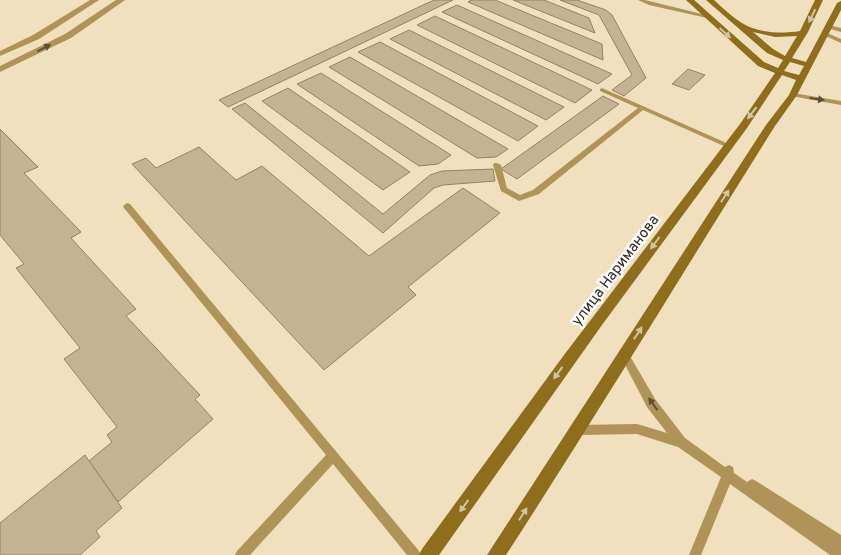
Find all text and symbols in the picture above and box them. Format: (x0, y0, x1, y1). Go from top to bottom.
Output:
one-way arrow (807, 9, 815, 23)
one-way arrow (719, 27, 731, 39)
one-way arrow (37, 44, 52, 52)
one-way arrow (809, 95, 825, 103)
one-way arrow (747, 106, 758, 119)
one-way arrow (721, 189, 730, 202)
street label: улица Нариманова (568, 212, 664, 330)
one-way arrow (650, 236, 660, 250)
one-way arrow (633, 326, 642, 339)
one-way arrow (553, 367, 563, 380)
one-way arrow (648, 397, 658, 411)
one-way arrow (459, 499, 469, 513)
one-way arrow (518, 508, 528, 521)

